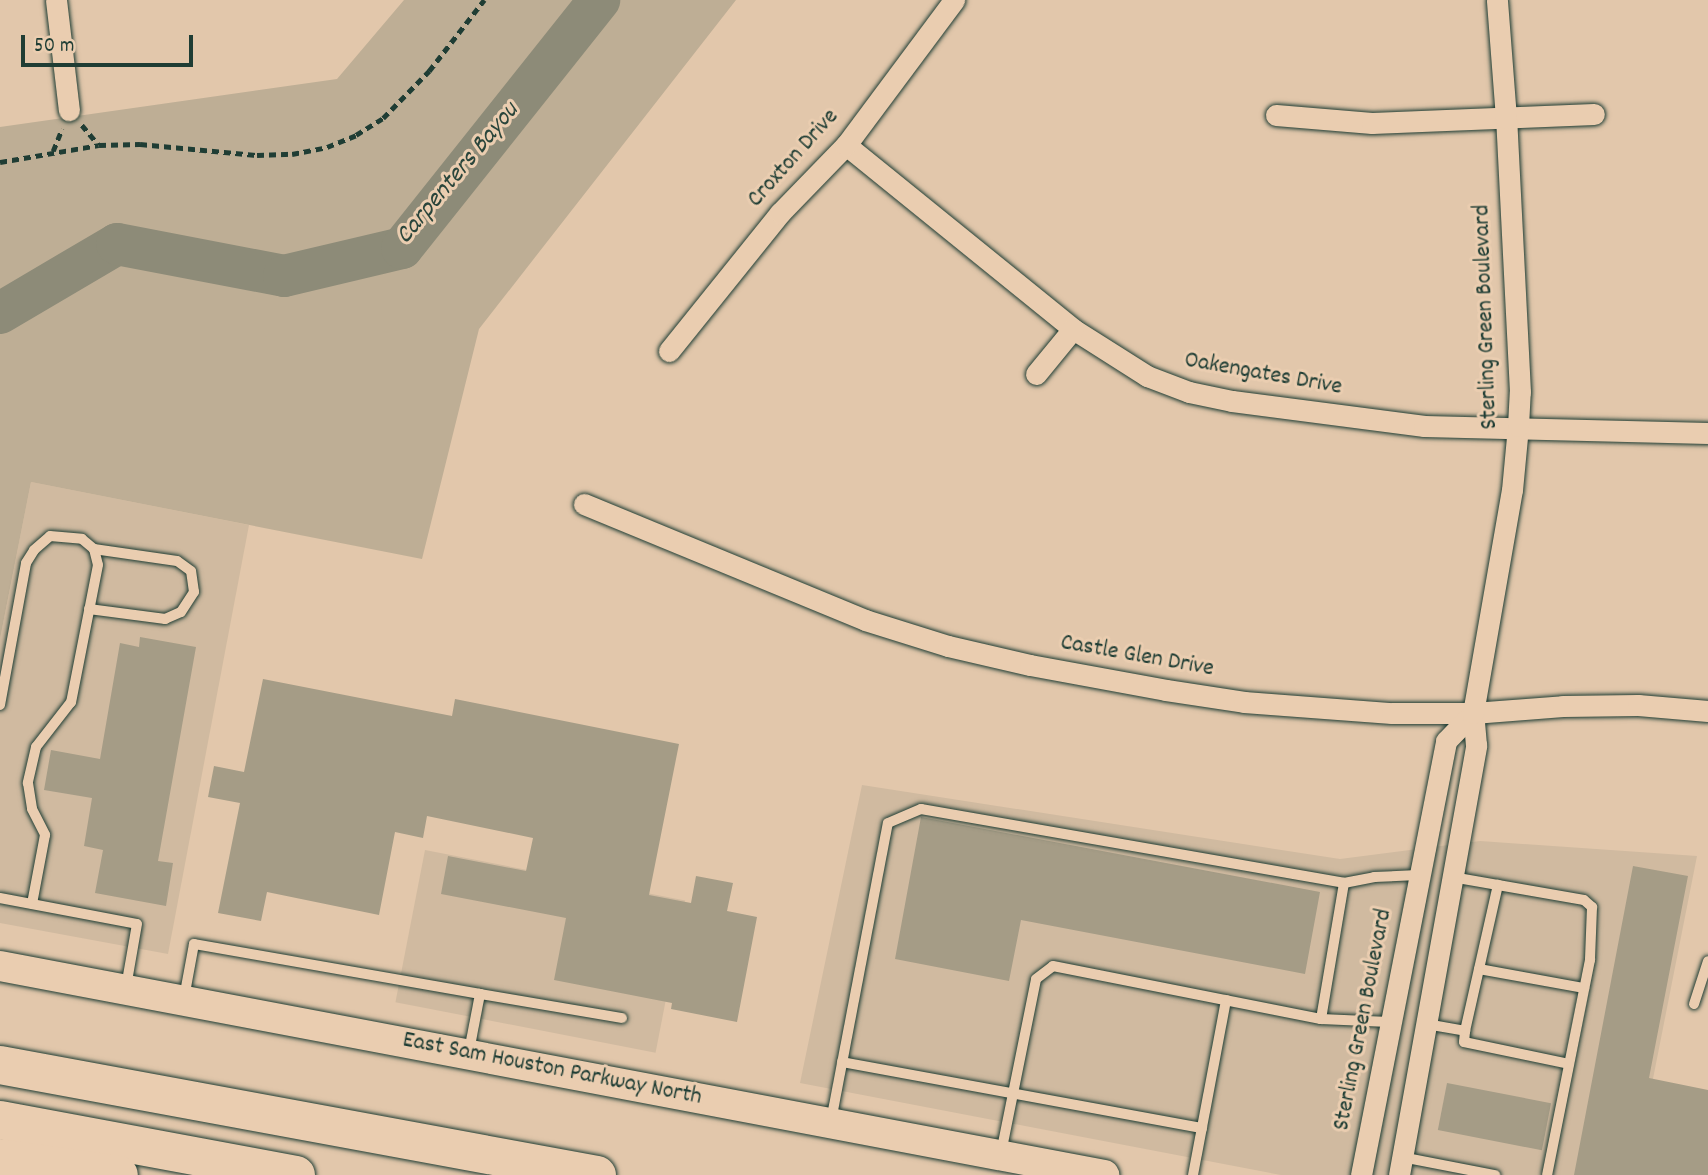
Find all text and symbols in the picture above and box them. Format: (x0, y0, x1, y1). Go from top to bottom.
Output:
scale bar (24, 21, 196, 65)
text: 50 m (34, 32, 74, 62)
water label: Carpenters Bayou (390, 97, 526, 251)
street label: Croxton Drive (742, 104, 846, 214)
street label: Sterling Green Boulevard (1469, 204, 1505, 430)
street label: Oakengates Drive (1182, 347, 1344, 403)
street label: Castle Glen Drive (1058, 629, 1216, 685)
street label: Sterling Green Boulevard (1328, 907, 1400, 1133)
street label: East Sam Houston Parkway North (400, 1027, 704, 1113)

